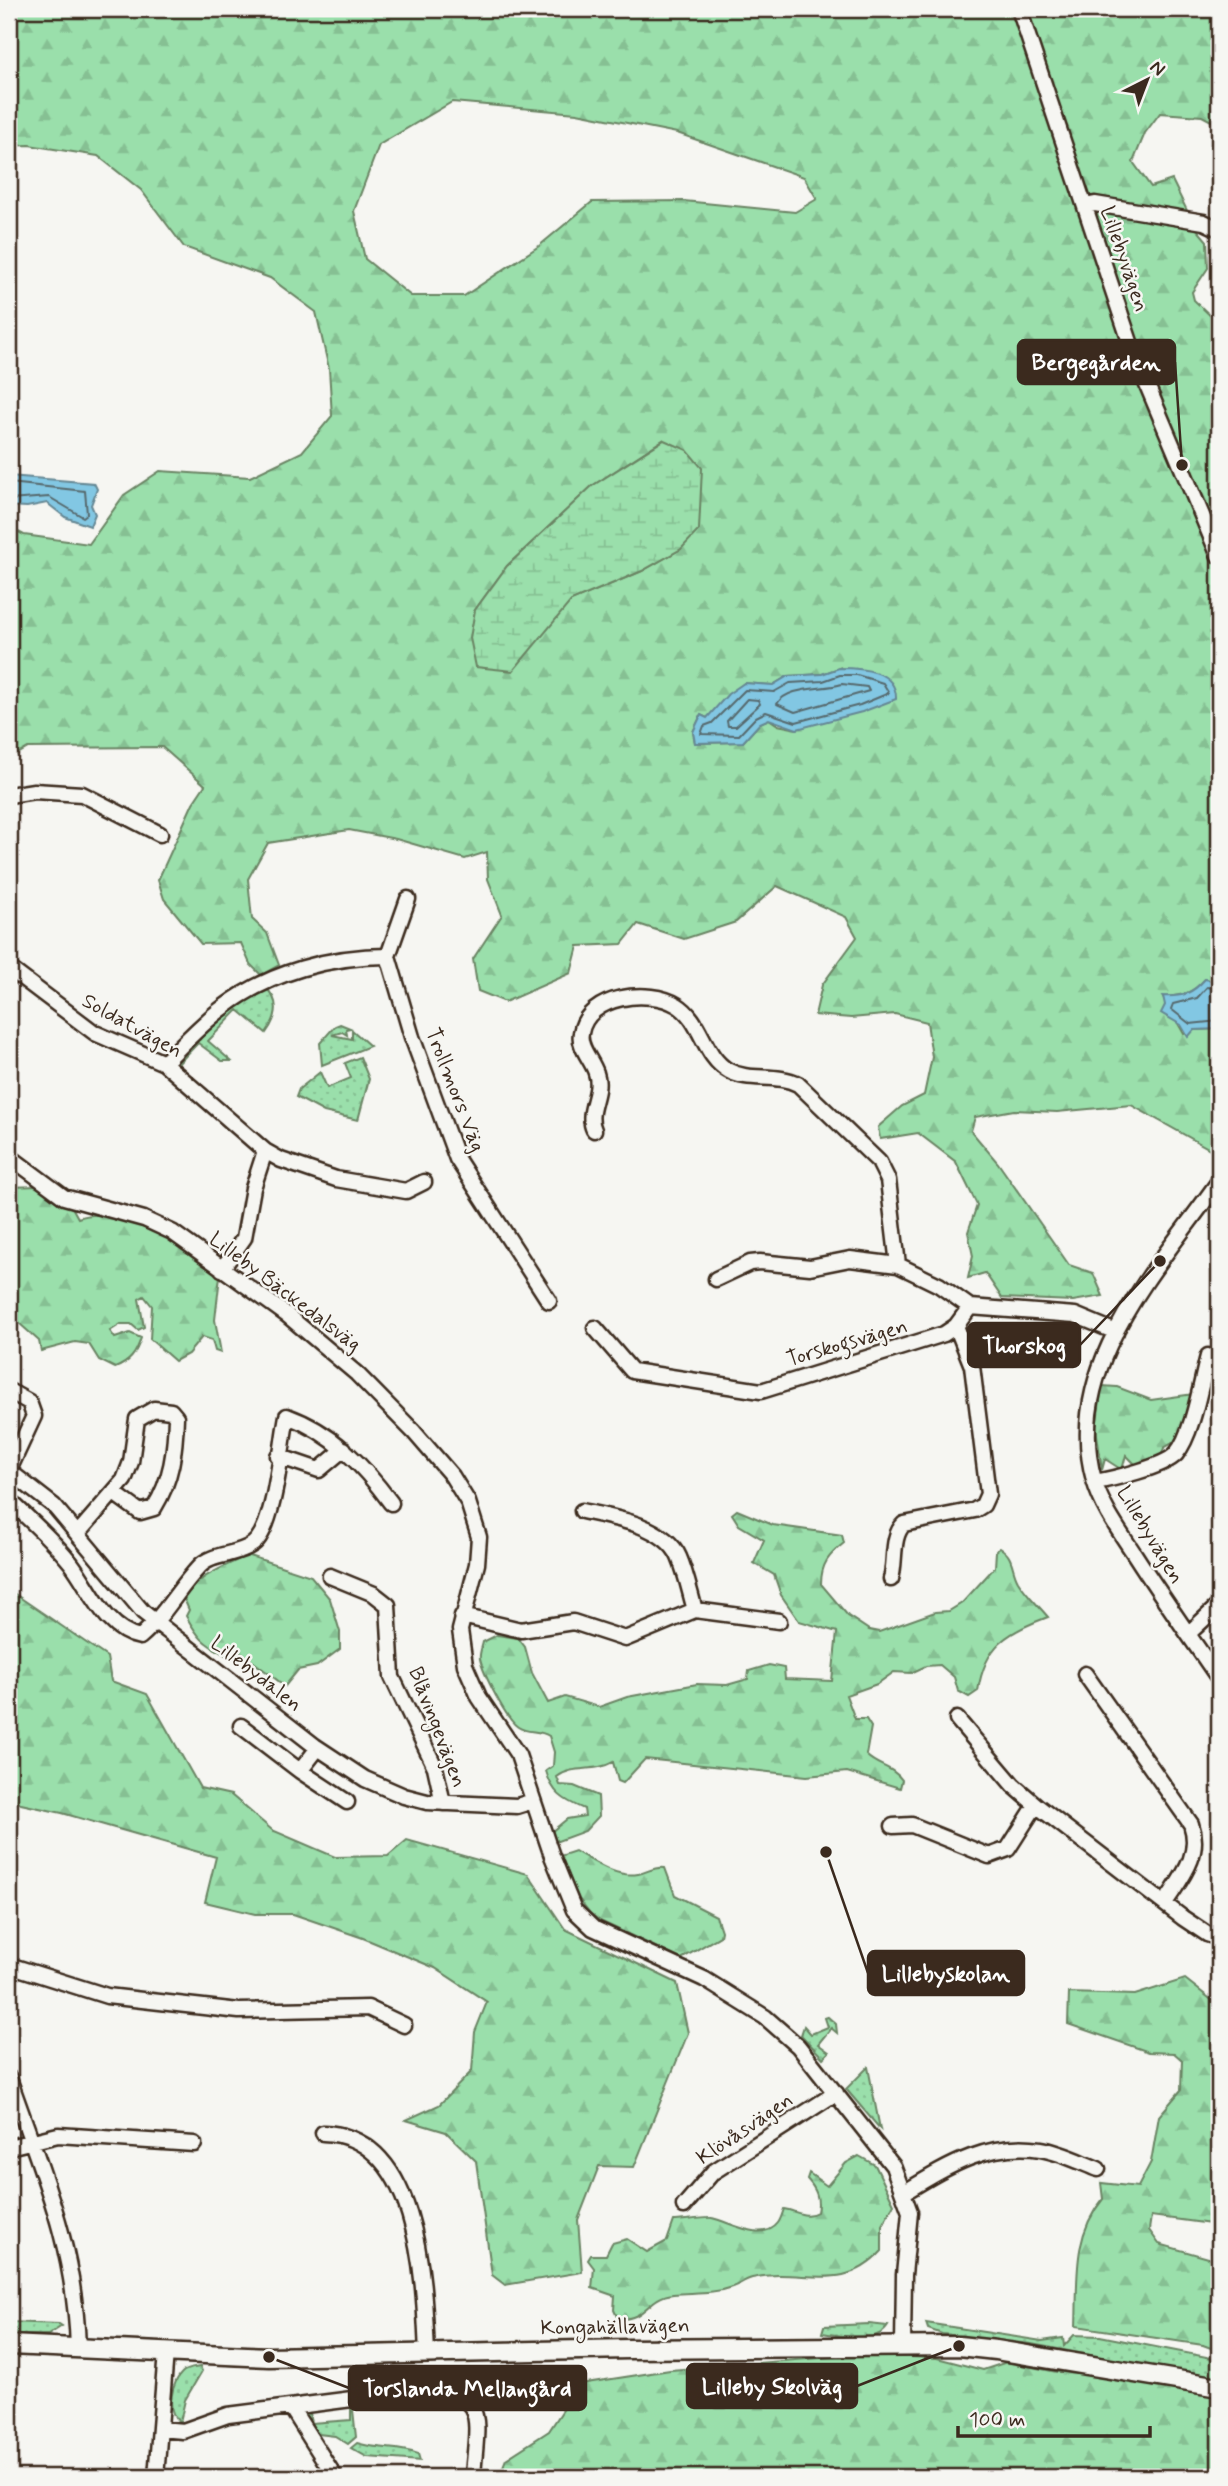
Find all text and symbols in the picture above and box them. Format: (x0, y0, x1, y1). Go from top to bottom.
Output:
north arrow (1112, 46, 1182, 116)
text: N (1144, 55, 1170, 82)
street label: Lillebyvägen (1093, 203, 1155, 315)
callout: Bergegården (1018, 340, 1175, 384)
text: Bergegården (1031, 349, 1162, 381)
street label: Soldatvägen (77, 987, 187, 1065)
street label: Trollmors Väg (418, 1024, 492, 1156)
street label: Lilleby Bäckedalsväg (203, 1226, 367, 1358)
street label: Torskogsvägen (783, 1312, 911, 1376)
callout: Thorskog (968, 1323, 1080, 1367)
text: Thorskog (982, 1332, 1066, 1362)
street label: Lillebyvägen (1110, 1481, 1190, 1589)
street label: Lillebydalen (204, 1629, 308, 1719)
street label: Blåvingevägen (400, 1663, 473, 1792)
callout: Lillebyskolan (868, 1951, 1024, 1995)
text: Lillebyskolan (882, 1960, 1011, 1990)
street label: Klövåsvägen (691, 2086, 799, 2172)
street label: Kongahällavägen (540, 2312, 690, 2343)
callout: Lilleby Skolväg (687, 2364, 857, 2408)
callout: Torslanda Mellangård (349, 2366, 586, 2410)
text: Lilleby Skolväg (702, 2373, 842, 2403)
text: Torslanda Mellangård (362, 2375, 572, 2408)
scale bar (958, 2395, 1151, 2439)
text: 100 m (969, 2406, 1025, 2434)

